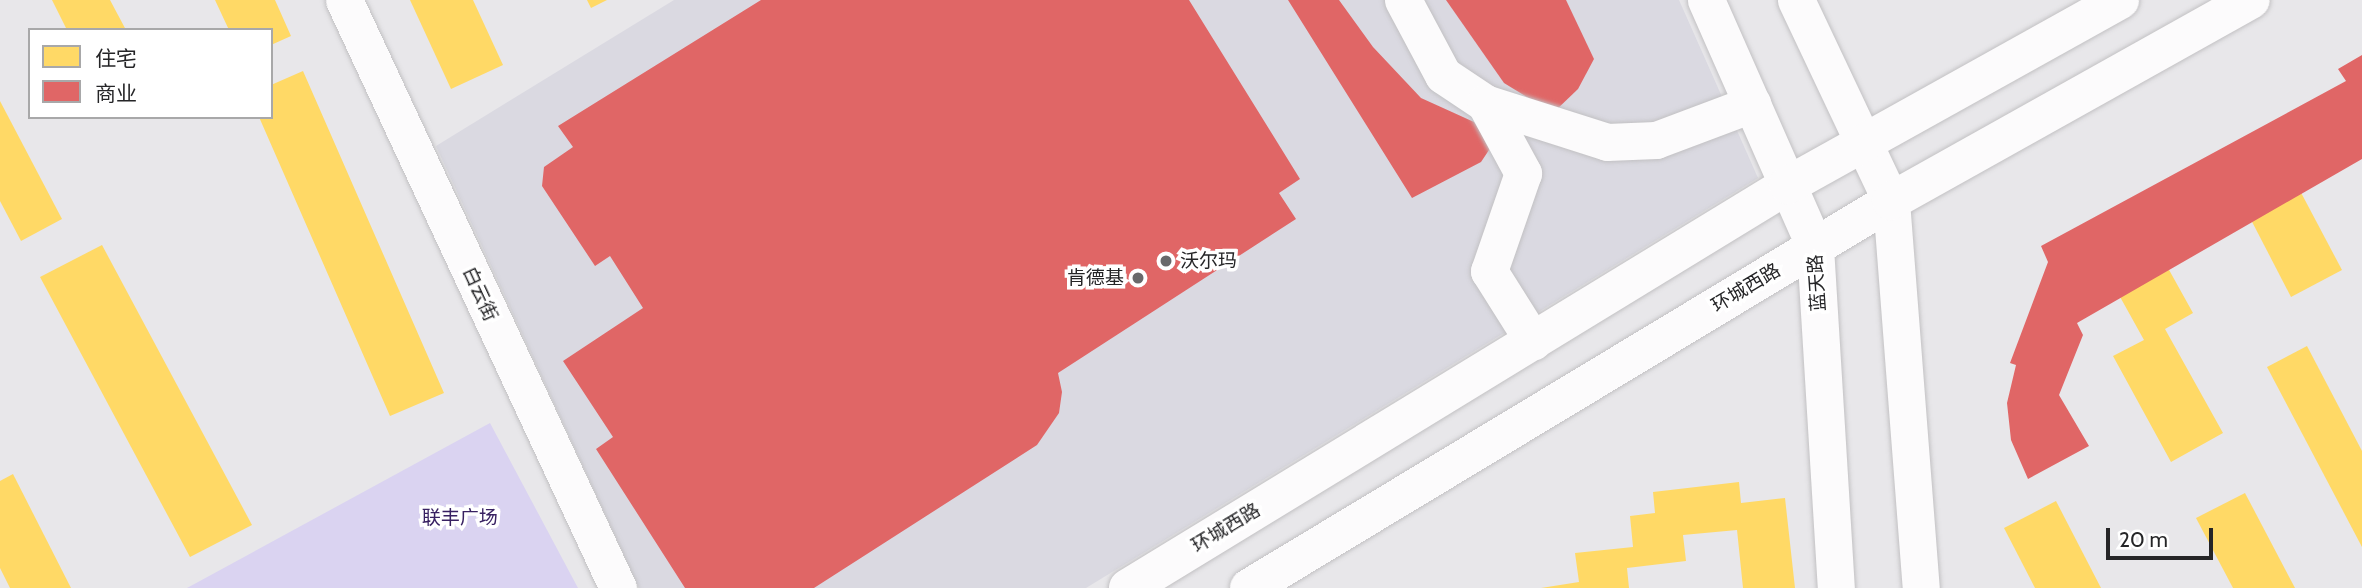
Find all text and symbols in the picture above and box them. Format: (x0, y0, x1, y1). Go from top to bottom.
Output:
legend (28, 28, 273, 119)
text: 住宅 (95, 46, 137, 71)
text: 商业 (95, 81, 137, 106)
place label: 沃尔玛 (1180, 250, 1237, 272)
marker: 沃尔玛 (1158, 253, 1174, 269)
street label: 蓝天路 (1804, 254, 1830, 312)
street label: 环城西路 (1708, 259, 1784, 317)
street label: 白云街 (458, 263, 502, 325)
place label: 肯德基 (1067, 267, 1124, 289)
marker: 肯德基 (1130, 270, 1146, 286)
street label: 环城西路 (1188, 499, 1264, 557)
park label: 联丰广场 (422, 507, 498, 529)
scale bar (2110, 514, 2217, 558)
text: 20 m (2119, 527, 2168, 552)

